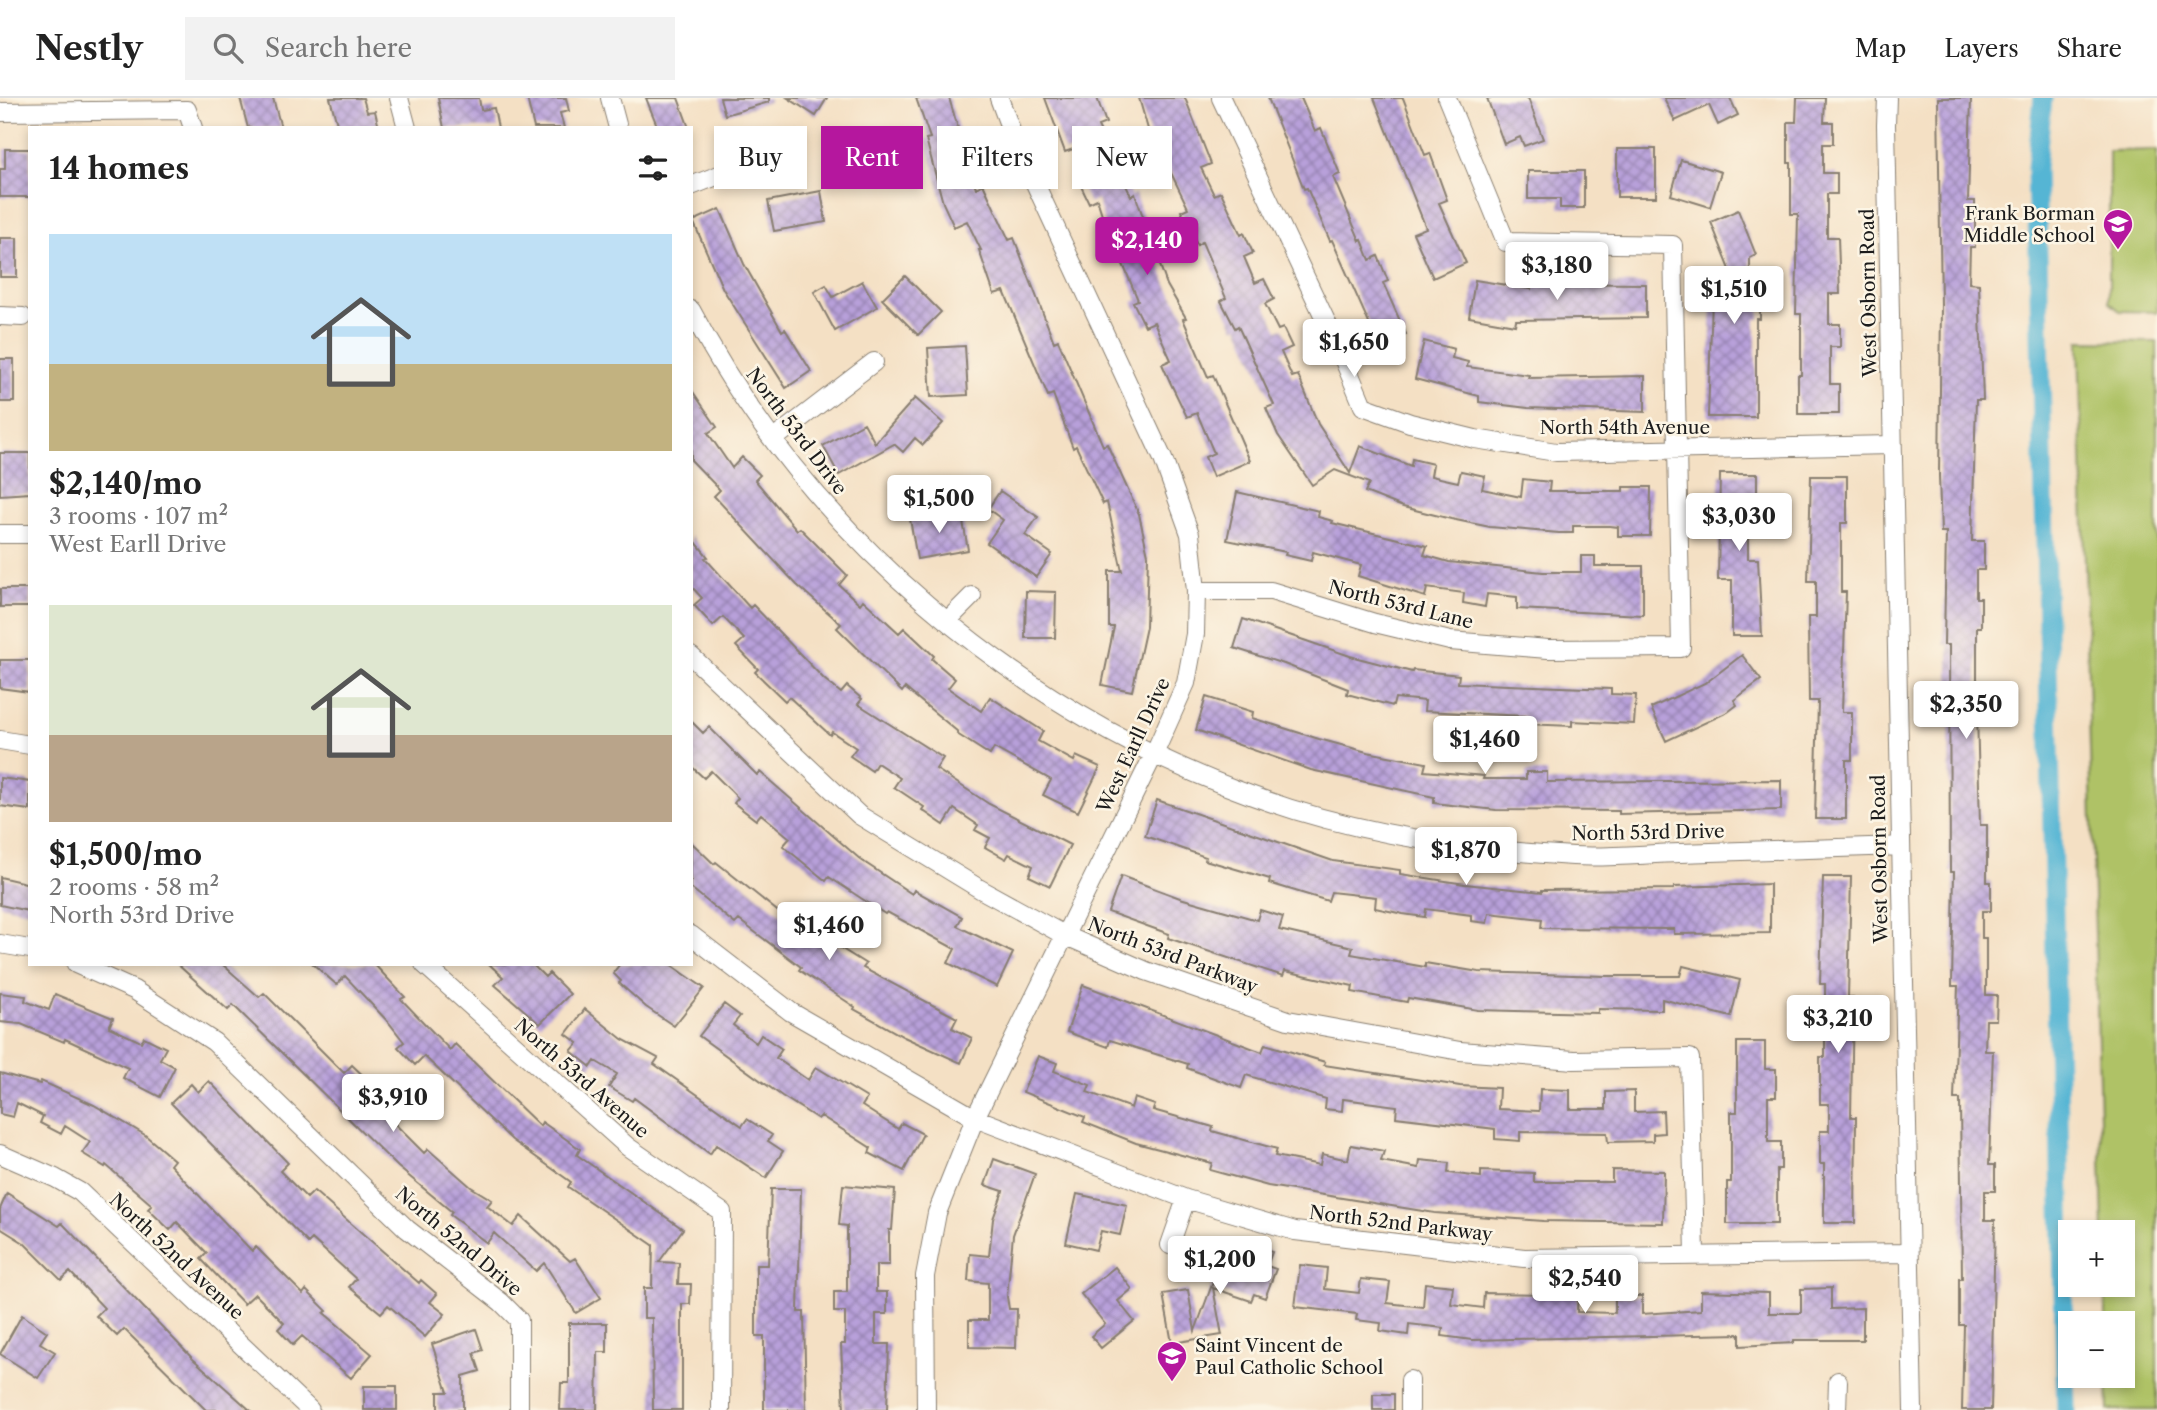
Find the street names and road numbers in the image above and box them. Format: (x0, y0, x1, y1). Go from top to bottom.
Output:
street label: West Osborn Road (1856, 208, 1881, 379)
street label: North 53rd Drive (741, 363, 852, 499)
street label: North 54th Avenue (1540, 416, 1710, 439)
street label: North 53rd Lane (1326, 575, 1476, 634)
street label: West Earll Drive (1092, 674, 1175, 817)
street label: West Osborn Road (1867, 774, 1892, 945)
street label: North 53rd Drive (1571, 820, 1725, 845)
street label: North 53rd Parkway (1085, 913, 1261, 999)
street label: North 53rd Avenue (510, 1014, 654, 1143)
street label: North 52nd Drive (391, 1182, 526, 1301)
street label: North 52nd Avenue (105, 1188, 249, 1324)
street label: North 52nd Parkway (1308, 1201, 1494, 1246)

